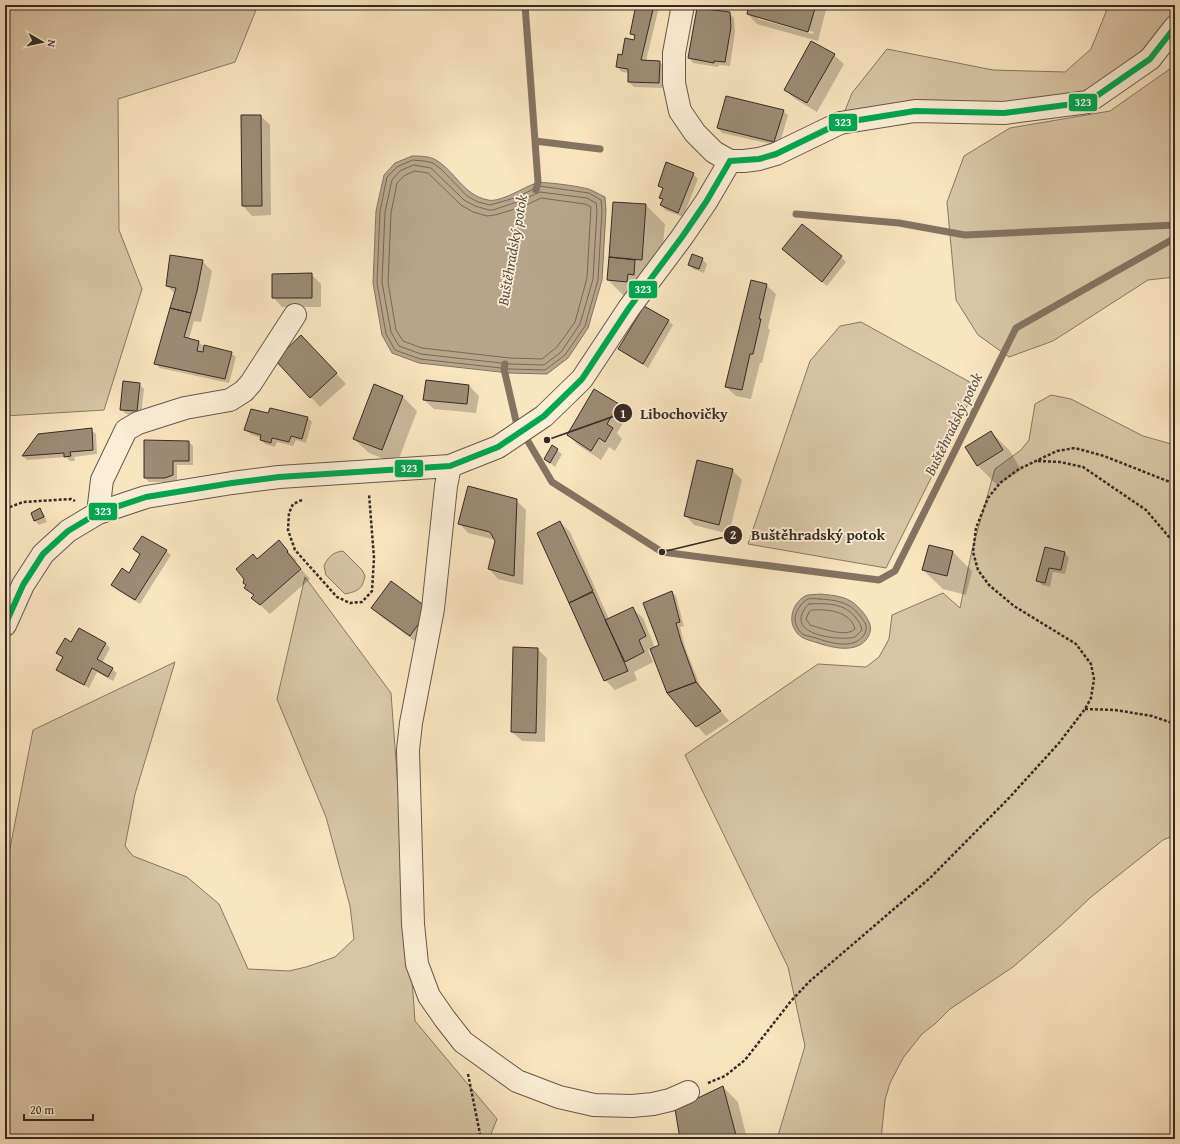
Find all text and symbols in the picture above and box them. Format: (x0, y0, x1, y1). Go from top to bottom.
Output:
north arrow (22, 22, 62, 62)
text: N (43, 39, 60, 49)
line badge: 323 (1068, 93, 1098, 112)
text: 323 (1074, 94, 1092, 110)
line badge: 323 (828, 113, 858, 132)
text: 323 (834, 114, 852, 130)
water label: Buštěhradský potok (492, 193, 532, 308)
line badge: 323 (628, 280, 658, 299)
text: 323 (634, 281, 652, 297)
water label: Buštěhradský potok (919, 369, 987, 480)
callout: Libochovičky (613, 400, 736, 427)
text: Libochovičky (640, 403, 728, 424)
text: 1 (620, 405, 626, 422)
line badge: 323 (394, 459, 424, 478)
text: 323 (400, 460, 418, 476)
line badge: 323 (88, 502, 118, 521)
text: 323 (94, 503, 112, 519)
callout: Buštěhradský potok (723, 522, 893, 549)
text: Buštěhradský potok (751, 524, 885, 545)
text: 2 (730, 526, 736, 543)
scale bar (24, 1096, 93, 1122)
text: 20 m (30, 1101, 54, 1118)

